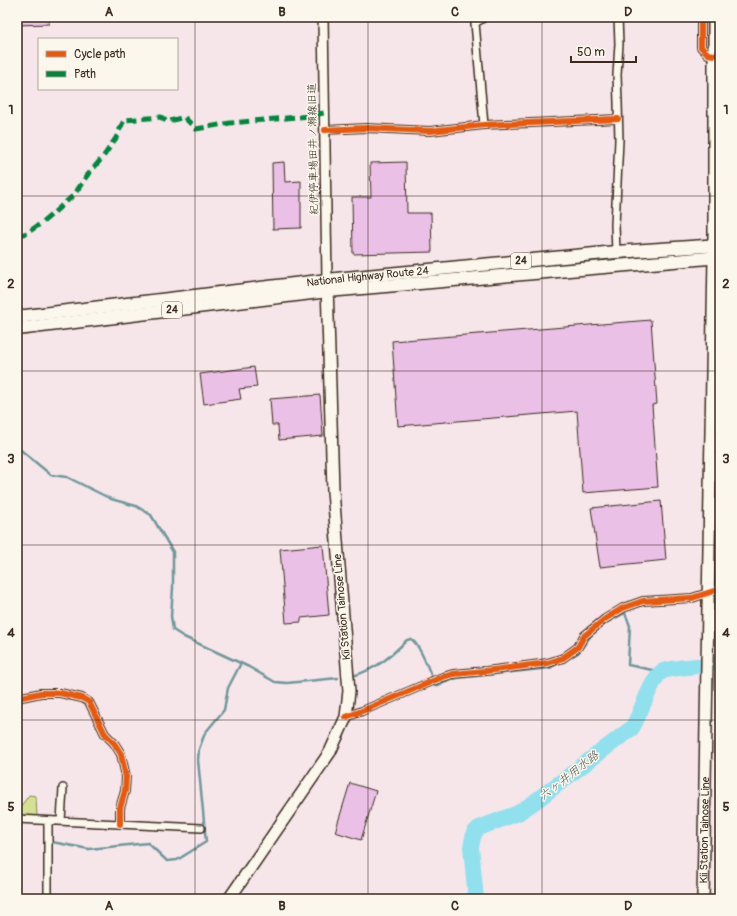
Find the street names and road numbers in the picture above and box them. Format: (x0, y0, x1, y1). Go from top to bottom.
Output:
street label: 紀伊停車場田井ノ瀬線旧道 (305, 83, 321, 215)
road number: 24 (511, 253, 531, 269)
street label: National Highway Route 24 (306, 263, 430, 289)
road number: 24 (162, 302, 182, 318)
street label: Kii Station Tainose Line (331, 553, 353, 661)
street label: Kii Station Tainose Line (697, 776, 712, 884)

